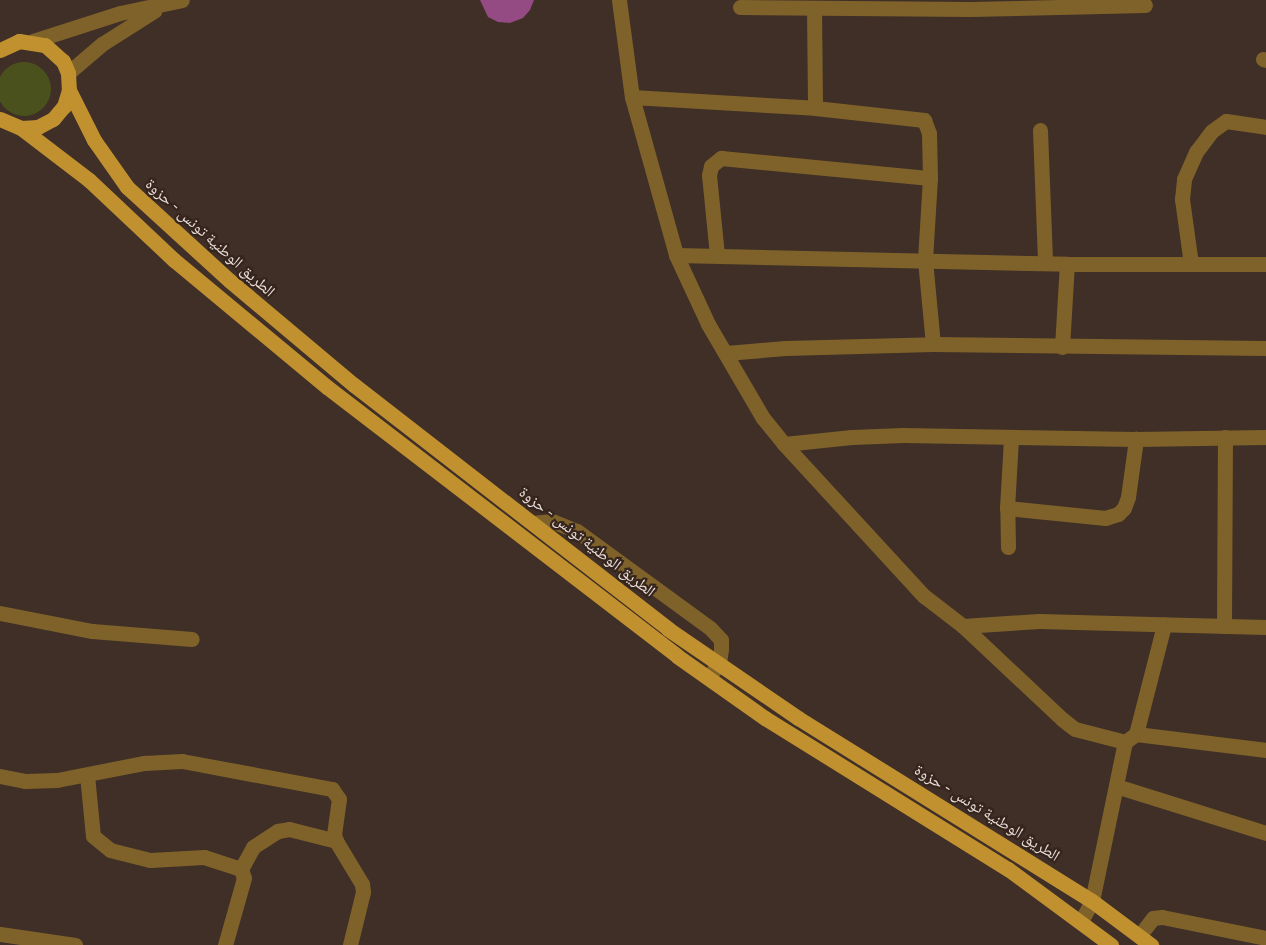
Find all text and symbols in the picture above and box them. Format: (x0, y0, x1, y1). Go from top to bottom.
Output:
street label: الطريق الوطنية تونس - حزوة (141, 175, 279, 301)
street label: الطريق الوطنية تونس - حزوة (515, 483, 659, 601)
street label: الطريق الوطنية تونس - حزوة (911, 760, 1063, 866)

